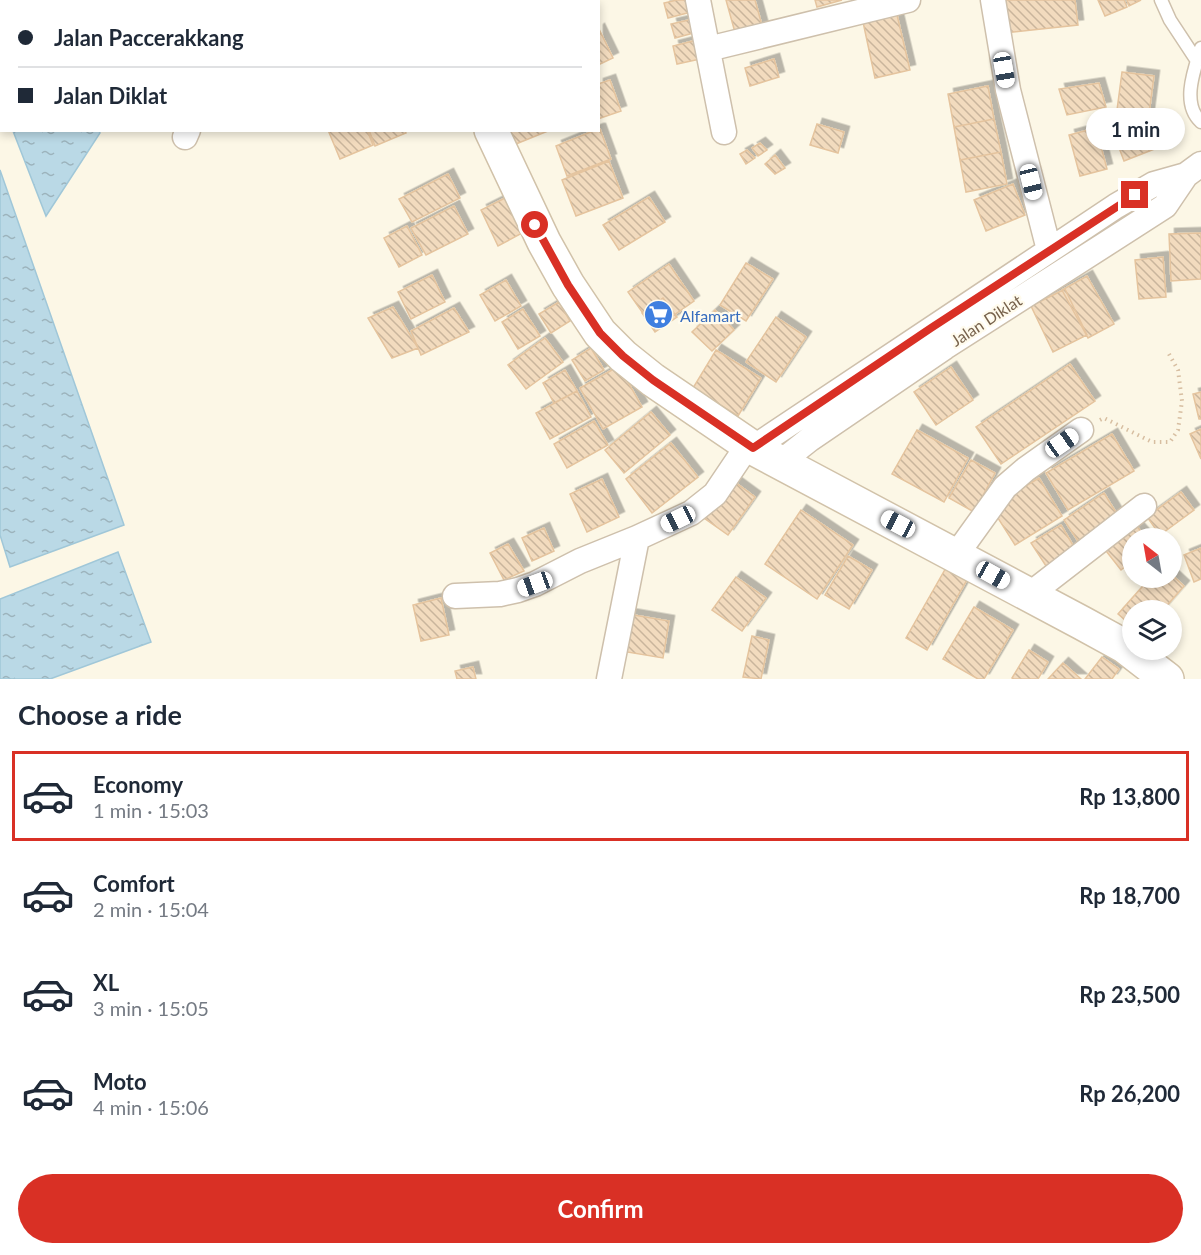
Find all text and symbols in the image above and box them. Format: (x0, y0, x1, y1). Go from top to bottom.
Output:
text: Jalan Paccerakkang (54, 24, 244, 51)
car (992, 51, 1016, 89)
text: Jalan Diklat (54, 82, 167, 109)
callout: 1 min (1086, 108, 1184, 150)
text: 1 min (1111, 117, 1160, 141)
car (1018, 162, 1044, 202)
route end (1121, 181, 1148, 208)
route start (521, 211, 548, 238)
street label: Jalan Diklat (947, 290, 1025, 350)
supermarket icon: Alfamart (643, 299, 675, 331)
place label: Alfamart (680, 306, 741, 325)
car (1042, 425, 1082, 461)
car (658, 503, 698, 535)
car (878, 508, 918, 540)
north arrow (1122, 528, 1182, 588)
map controls (1122, 528, 1182, 660)
car (973, 558, 1013, 592)
car (515, 569, 555, 599)
button: layers (1122, 600, 1182, 660)
text: Choose a ride (18, 698, 182, 731)
icon: car (21, 769, 75, 823)
text: Economy (93, 771, 183, 798)
text: Rp 13,800 (1079, 783, 1180, 810)
text: 1 min · 15:03 (93, 798, 209, 822)
icon: car (21, 868, 75, 922)
text: Comfort (93, 870, 175, 897)
text: Rp 18,700 (1079, 882, 1180, 909)
text: 2 min · 15:04 (93, 897, 209, 921)
icon: car (21, 967, 75, 1021)
text: XL (93, 969, 119, 996)
text: Rp 23,500 (1079, 981, 1180, 1008)
text: 3 min · 15:05 (93, 996, 209, 1020)
icon: car (21, 1066, 75, 1120)
text: Moto (93, 1068, 147, 1095)
text: Rp 26,200 (1079, 1080, 1180, 1107)
text: 4 min · 15:06 (93, 1095, 209, 1119)
button: Confirm (18, 1174, 1183, 1243)

